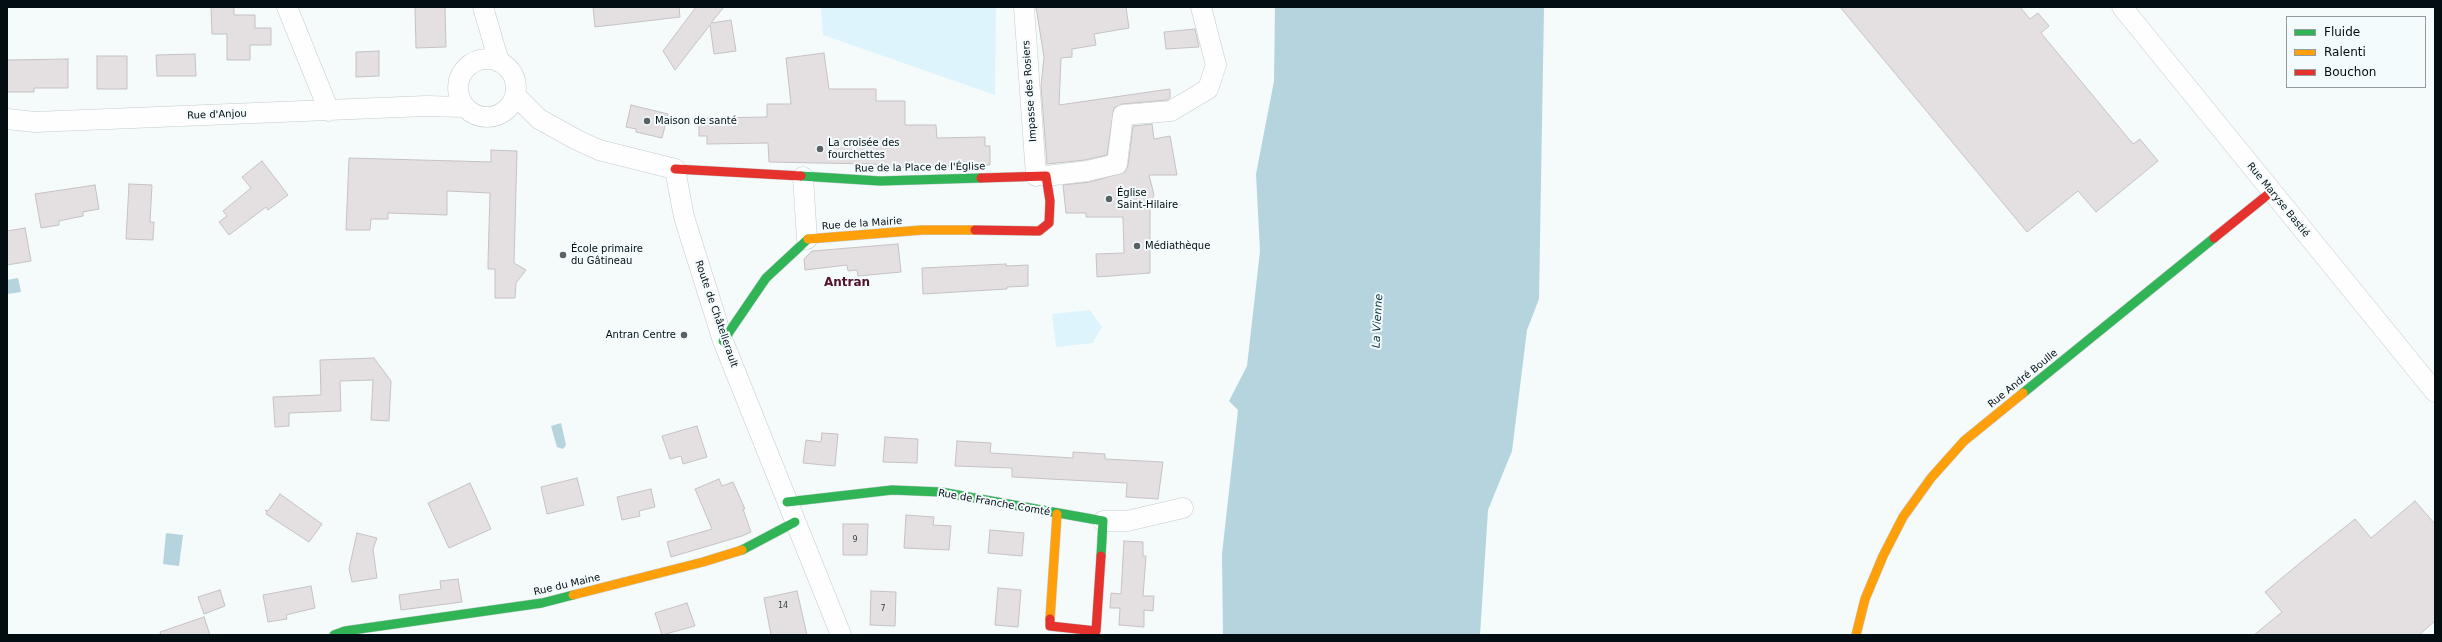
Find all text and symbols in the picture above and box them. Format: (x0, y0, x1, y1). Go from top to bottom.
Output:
legend (2286, 16, 2426, 88)
text: Fluide (2324, 25, 2360, 39)
street label: Impasse des Rosiers (1020, 40, 1040, 142)
text: Ralenti (2324, 45, 2366, 59)
text: Bouchon (2324, 65, 2376, 79)
street label: Rue d'Anjou (187, 108, 247, 122)
place label: Maison de santé (655, 115, 737, 127)
marker: Maison de santé (642, 116, 652, 126)
place label: La croisée des fourchettes (828, 137, 900, 160)
marker: La croisée des fourchettes (815, 144, 825, 154)
street label: Rue Maryse Bastié (2244, 160, 2312, 240)
street label: Rue de la Place de l'Église (855, 161, 985, 175)
place label: Église Saint-Hilaire (1117, 187, 1178, 210)
marker: Église Saint-Hilaire (1104, 194, 1114, 204)
street label: Rue de la Mairie (821, 215, 903, 233)
place label: Médiathèque (1145, 240, 1210, 252)
marker: Médiathèque (1132, 241, 1142, 251)
place label: École primaire du Gâtineau (571, 243, 643, 266)
marker: École primaire du Gâtineau (558, 250, 568, 260)
street label: Route de Châtellerault (692, 259, 740, 369)
district label: Antran (824, 276, 870, 290)
water label: La Vienne (1370, 293, 1386, 349)
place label: Antran Centre (606, 329, 676, 341)
marker: Antran Centre (679, 330, 689, 340)
street label: Rue André Boulle (1986, 347, 2060, 411)
street label: Rue de Franche Comté (937, 487, 1051, 519)
house number: 9 (852, 535, 858, 545)
street label: Rue du Maine (532, 571, 602, 599)
house number: 14 (778, 601, 788, 611)
house number: 7 (880, 604, 886, 614)

